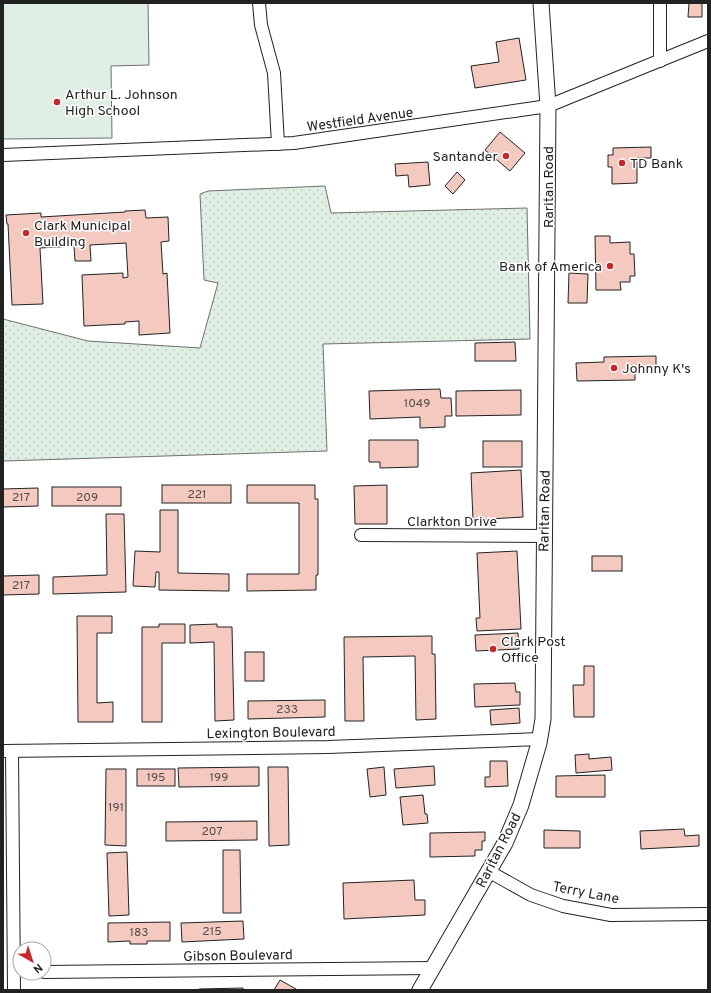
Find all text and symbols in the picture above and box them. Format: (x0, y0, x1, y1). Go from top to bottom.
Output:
place label: Arthur L. Johnson High School (65, 87, 178, 120)
marker: Arthur L. Johnson High School (52, 97, 62, 107)
street label: Westfield Avenue (306, 105, 415, 136)
street label: Raritan Road (541, 146, 558, 228)
place label: Santander (433, 149, 499, 166)
marker: Santander (501, 151, 511, 161)
place label: TD Bank (630, 156, 683, 173)
marker: TD Bank (617, 158, 627, 168)
place label: Clark Municipal Building (34, 218, 131, 251)
marker: Clark Municipal Building (21, 228, 31, 238)
place label: Bank of America (499, 259, 602, 276)
marker: Bank of America (605, 261, 615, 271)
place label: Johnny K's (622, 361, 691, 378)
marker: Johnny K's (609, 363, 619, 373)
house number: 1049 (404, 396, 430, 412)
street label: Raritan Road (536, 470, 555, 552)
house number: 221 (187, 487, 207, 503)
house number: 217 (12, 490, 30, 506)
house number: 209 (76, 490, 98, 506)
street label: Clarkton Drive (407, 514, 497, 531)
house number: 217 (12, 578, 30, 594)
place label: Clark Post Office (501, 634, 566, 667)
marker: Clark Post Office (488, 644, 498, 654)
house number: 233 (276, 702, 298, 718)
street label: Lexington Boulevard (206, 724, 336, 743)
house number: 195 (146, 770, 166, 786)
house number: 199 (210, 770, 228, 786)
house number: 191 (108, 800, 124, 816)
street label: Raritan Road (473, 810, 526, 891)
house number: 207 (202, 824, 222, 840)
street label: Terry Lane (551, 879, 620, 908)
house number: 215 (202, 924, 222, 940)
house number: 183 (129, 925, 149, 941)
north arrow (12, 941, 52, 981)
street label: Gibson Boulevard (183, 947, 293, 966)
text: N (30, 960, 45, 976)

